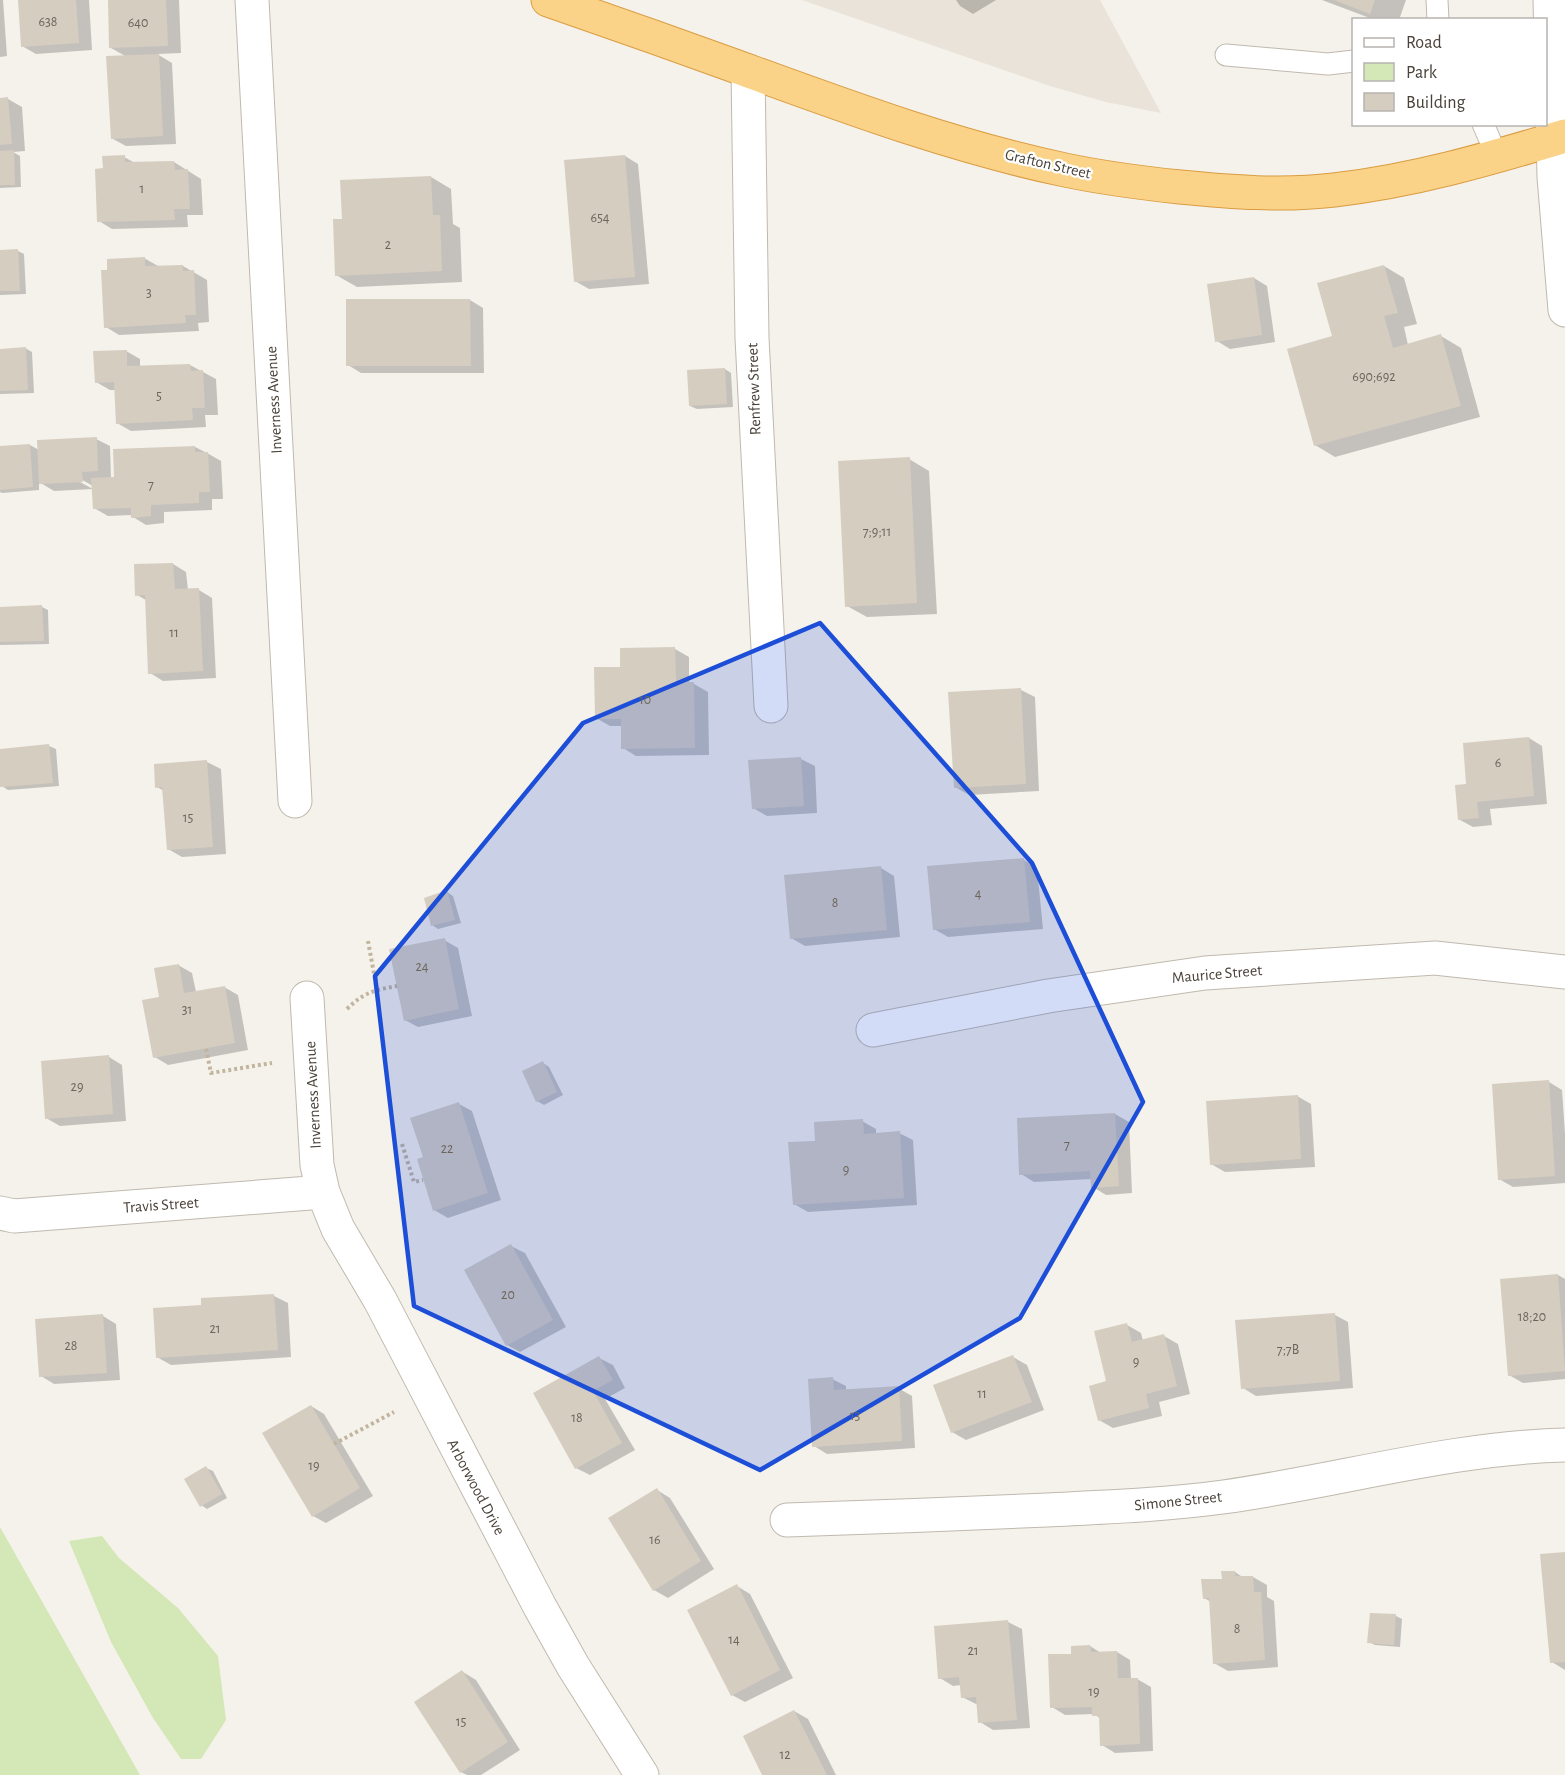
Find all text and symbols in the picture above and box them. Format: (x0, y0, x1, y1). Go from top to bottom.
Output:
house number: 638 (39, 15, 57, 29)
house number: 640 (128, 16, 148, 30)
legend (1352, 18, 1547, 126)
text: Road (1406, 34, 1442, 52)
text: Park (1406, 64, 1438, 82)
text: Building (1406, 94, 1466, 112)
street label: Grafton Street (1004, 146, 1092, 182)
house number: 1 (140, 182, 144, 196)
house number: 654 (590, 211, 610, 225)
house number: 2 (385, 238, 391, 252)
house number: 3 (146, 286, 152, 300)
street label: Renfrew Street (744, 343, 764, 435)
street label: Inverness Avenue (263, 346, 285, 454)
house number: 690;692 (1352, 370, 1396, 384)
house number: 5 (156, 389, 162, 403)
house number: 7 (148, 478, 154, 492)
house number: 7;9;11 (863, 525, 891, 539)
house number: 11 (169, 626, 179, 640)
house number: 10 (639, 693, 651, 707)
house number: 6 (1495, 756, 1501, 770)
house number: 15 (183, 811, 193, 825)
house number: 4 (975, 887, 982, 901)
house number: 8 (832, 896, 838, 910)
house number: 24 (415, 960, 429, 974)
street label: Maurice Street (1171, 962, 1263, 986)
house number: 31 (182, 1003, 192, 1017)
street label: Inverness Avenue (302, 1041, 324, 1149)
house number: 29 (71, 1080, 83, 1094)
house number: 7 (1064, 1138, 1070, 1152)
house number: 22 (441, 1142, 453, 1156)
house number: 9 (843, 1163, 849, 1177)
street label: Travis Street (123, 1194, 199, 1216)
house number: 20 (501, 1288, 515, 1302)
house number: 18;20 (1518, 1310, 1546, 1324)
house number: 21 (209, 1322, 221, 1336)
house number: 28 (64, 1339, 78, 1353)
house number: 7;7B (1277, 1343, 1299, 1357)
house number: 9 (1133, 1355, 1139, 1369)
house number: 11 (977, 1387, 987, 1401)
house number: 13 (850, 1409, 861, 1423)
house number: 18 (571, 1411, 583, 1425)
street label: Arborwood Drive (444, 1436, 508, 1538)
house number: 19 (308, 1459, 320, 1473)
street label: Simone Street (1133, 1488, 1223, 1514)
house number: 16 (649, 1533, 661, 1547)
house number: 8 (1234, 1622, 1240, 1636)
house number: 14 (728, 1633, 740, 1647)
house number: 21 (967, 1644, 979, 1658)
house number: 19 (1088, 1685, 1100, 1699)
house number: 15 (456, 1715, 466, 1729)
house number: 12 (779, 1748, 791, 1762)

